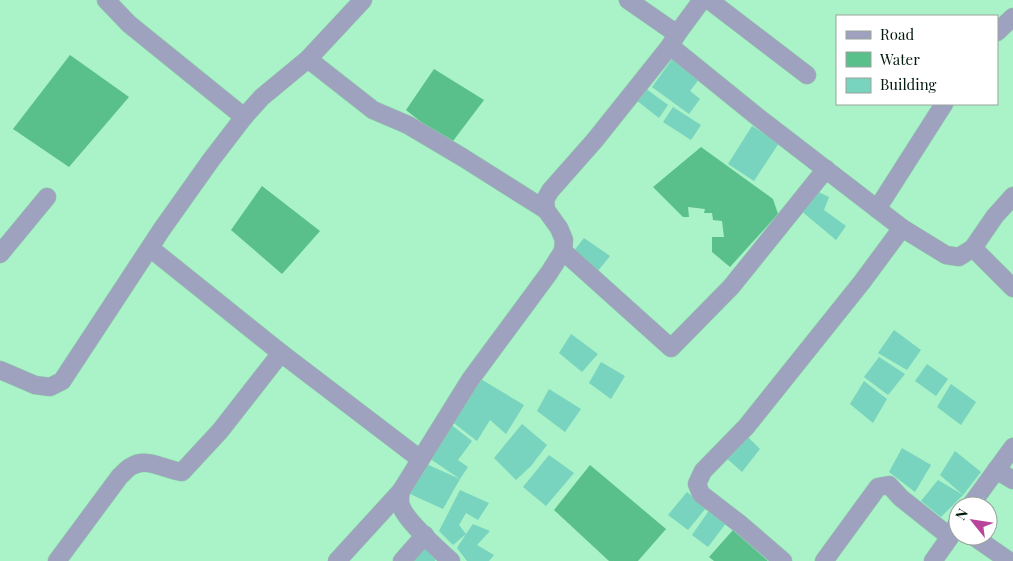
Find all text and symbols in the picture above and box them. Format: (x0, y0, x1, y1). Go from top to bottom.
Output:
legend (836, 15, 998, 105)
text: Road (880, 24, 914, 44)
text: Water (879, 49, 920, 69)
text: Building (880, 74, 937, 94)
north arrow (948, 496, 998, 546)
text: N (951, 505, 972, 523)

